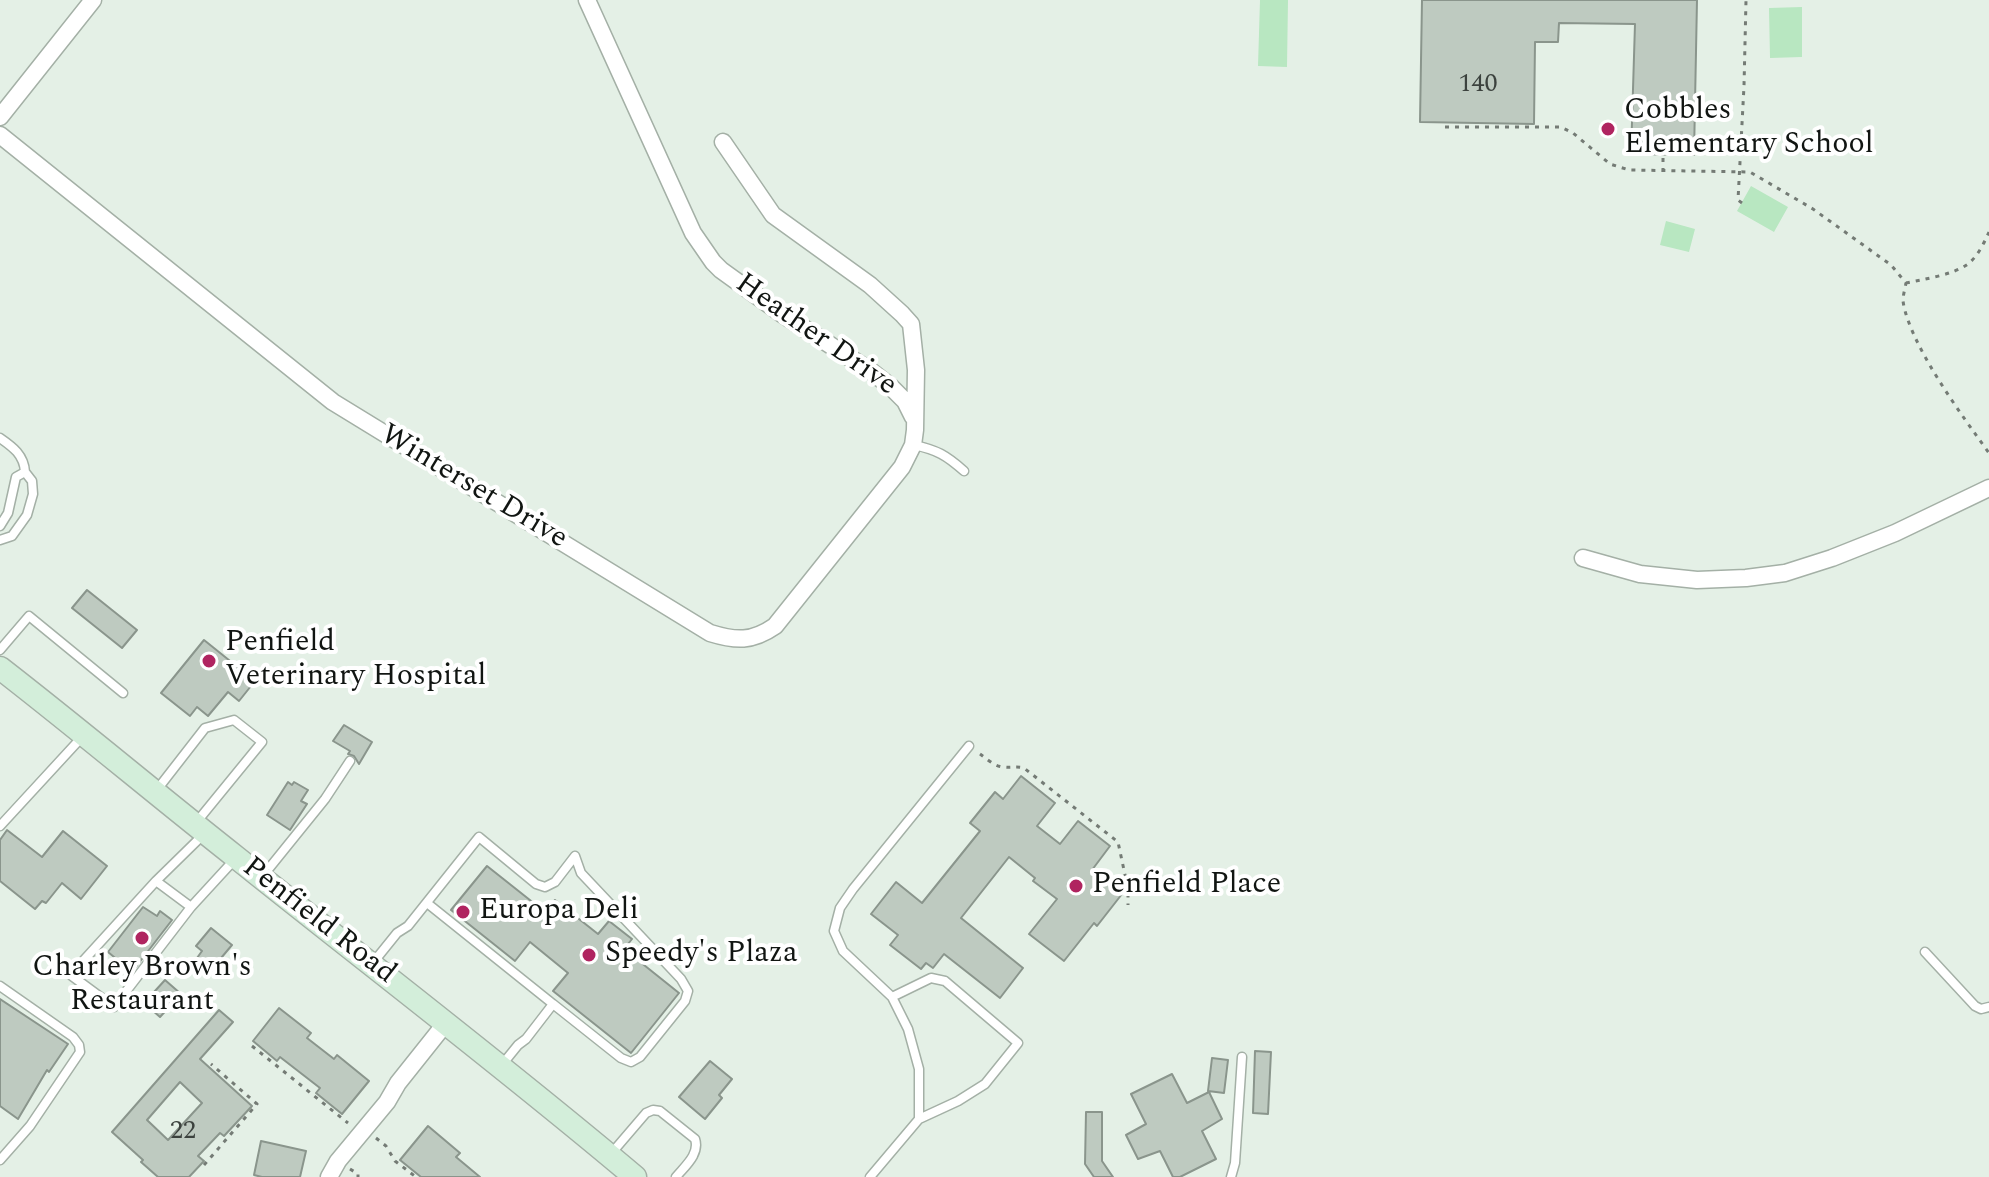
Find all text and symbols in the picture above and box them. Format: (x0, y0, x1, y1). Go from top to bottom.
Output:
house number: 140 (1459, 70, 1497, 102)
place label: Cobbles Elementary School (1624, 94, 1874, 164)
marker: Cobbles Elementary School (1599, 120, 1617, 138)
street label: Heather Drive (727, 267, 903, 405)
street label: Winterset Drive (373, 418, 573, 558)
place label: Penfield Veterinary Hospital (225, 626, 486, 696)
marker: Penfield Veterinary Hospital (200, 652, 218, 670)
street label: Penfield Road (234, 851, 402, 993)
place label: Penfield Place (1092, 868, 1281, 904)
marker: Penfield Place (1067, 877, 1085, 895)
place label: Europa Deli (479, 894, 639, 930)
marker: Europa Deli (454, 903, 472, 921)
marker: Charley Brown's Restaurant (133, 929, 151, 947)
place label: Speedy's Plaza (605, 937, 798, 973)
marker: Speedy's Plaza (580, 946, 598, 964)
place label: Charley Brown's Restaurant (32, 951, 252, 1022)
house number: 22 (170, 1117, 196, 1149)

